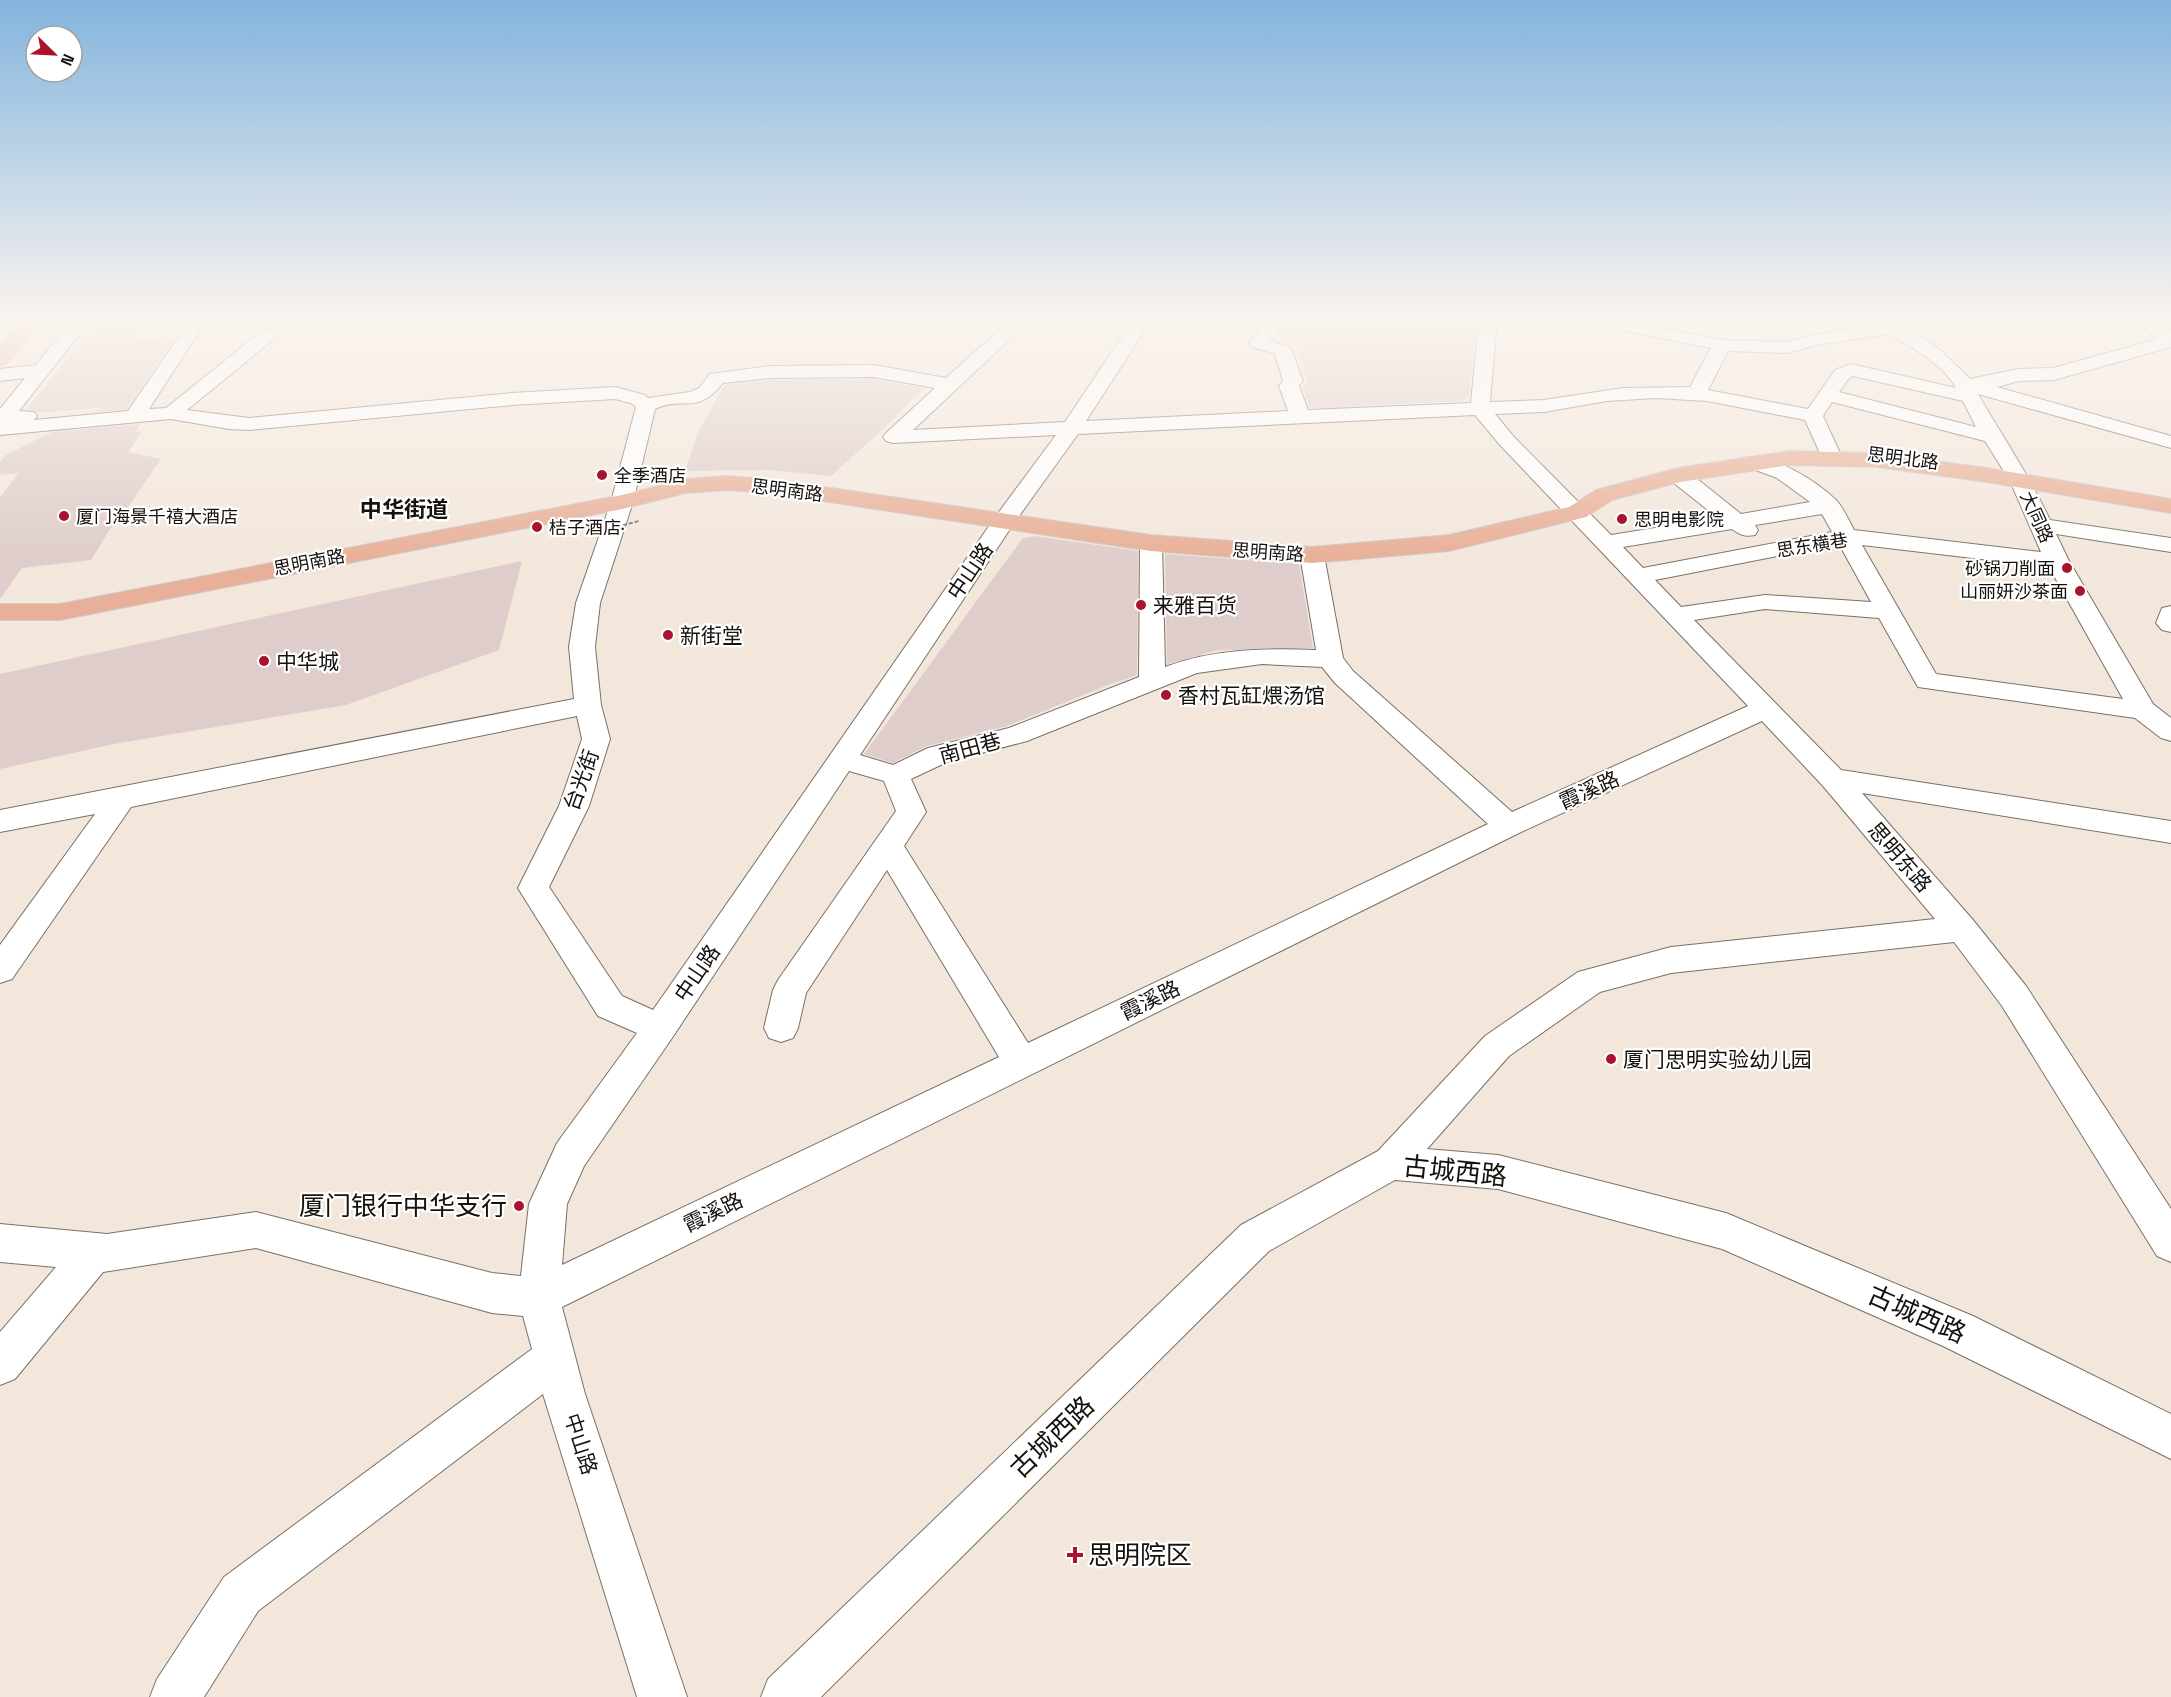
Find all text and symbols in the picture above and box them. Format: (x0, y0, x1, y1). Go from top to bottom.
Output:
north arrow (24, 24, 84, 84)
text: N (55, 51, 79, 69)
street label: 思明北路 (1866, 442, 1940, 474)
place label: 全季酒店 (614, 464, 686, 487)
marker: 全季酒店 (595, 468, 609, 482)
street label: 思明南路 (750, 474, 824, 506)
street label: 大同路 (2016, 488, 2058, 546)
district label: 中华街道 (360, 495, 448, 523)
place label: 厦门海景千禧大酒店 (76, 505, 238, 528)
place label: 思明电影院 (1634, 508, 1724, 531)
marker: 厦门海景千禧大酒店 (57, 509, 71, 523)
marker: 思明电影院 (1615, 512, 1629, 526)
place label: 桔子酒店· (549, 516, 624, 539)
marker: 桔子酒店· (530, 520, 544, 534)
street label: 思东横巷 (1775, 528, 1849, 562)
street label: 中山路 (941, 537, 999, 605)
street label: 思明南路 (1231, 538, 1305, 566)
street label: 思明南路 (271, 544, 347, 580)
place label: 砂锅刀削面 (1965, 557, 2055, 580)
marker: 砂锅刀削面 (2060, 561, 2074, 575)
place label: 山丽妍沙茶面 (1960, 580, 2068, 603)
marker: 山丽妍沙茶面 (2073, 584, 2087, 598)
place label: 来雅百货 (1153, 592, 1237, 619)
marker: 来雅百货 (1134, 598, 1148, 612)
place label: 新街堂 (680, 622, 743, 649)
marker: 新街堂 (661, 628, 675, 642)
place label: 中华城 (276, 648, 339, 675)
marker: 中华城 (257, 654, 271, 668)
place label: 香村瓦缸煨汤馆 (1178, 682, 1325, 709)
marker: 香村瓦缸煨汤馆 (1159, 688, 1173, 702)
street label: 南田巷 (936, 727, 1004, 769)
street label: 台光街 (558, 746, 604, 814)
street label: 霞溪路 (1555, 765, 1623, 815)
street label: 思明东路 (1862, 816, 1938, 898)
street label: 中山路 (668, 939, 726, 1007)
street label: 霞溪路 (1116, 974, 1184, 1026)
place label: 厦门思明实验幼儿园 (1623, 1046, 1812, 1073)
marker: 厦门思明实验幼儿园 (1604, 1052, 1618, 1066)
street label: 古城西路 (1402, 1149, 1508, 1193)
street label: 霞溪路 (679, 1186, 747, 1238)
place label: 厦门银行中华支行 (299, 1189, 507, 1223)
marker: 厦门银行中华支行 (512, 1199, 526, 1213)
street label: 古城西路 (1863, 1277, 1971, 1351)
street label: 古城西路 (1003, 1389, 1101, 1485)
street label: 中山路 (558, 1410, 604, 1478)
place label: 思明院区 (1088, 1538, 1192, 1572)
marker: 思明院区 (1066, 1546, 1084, 1564)

